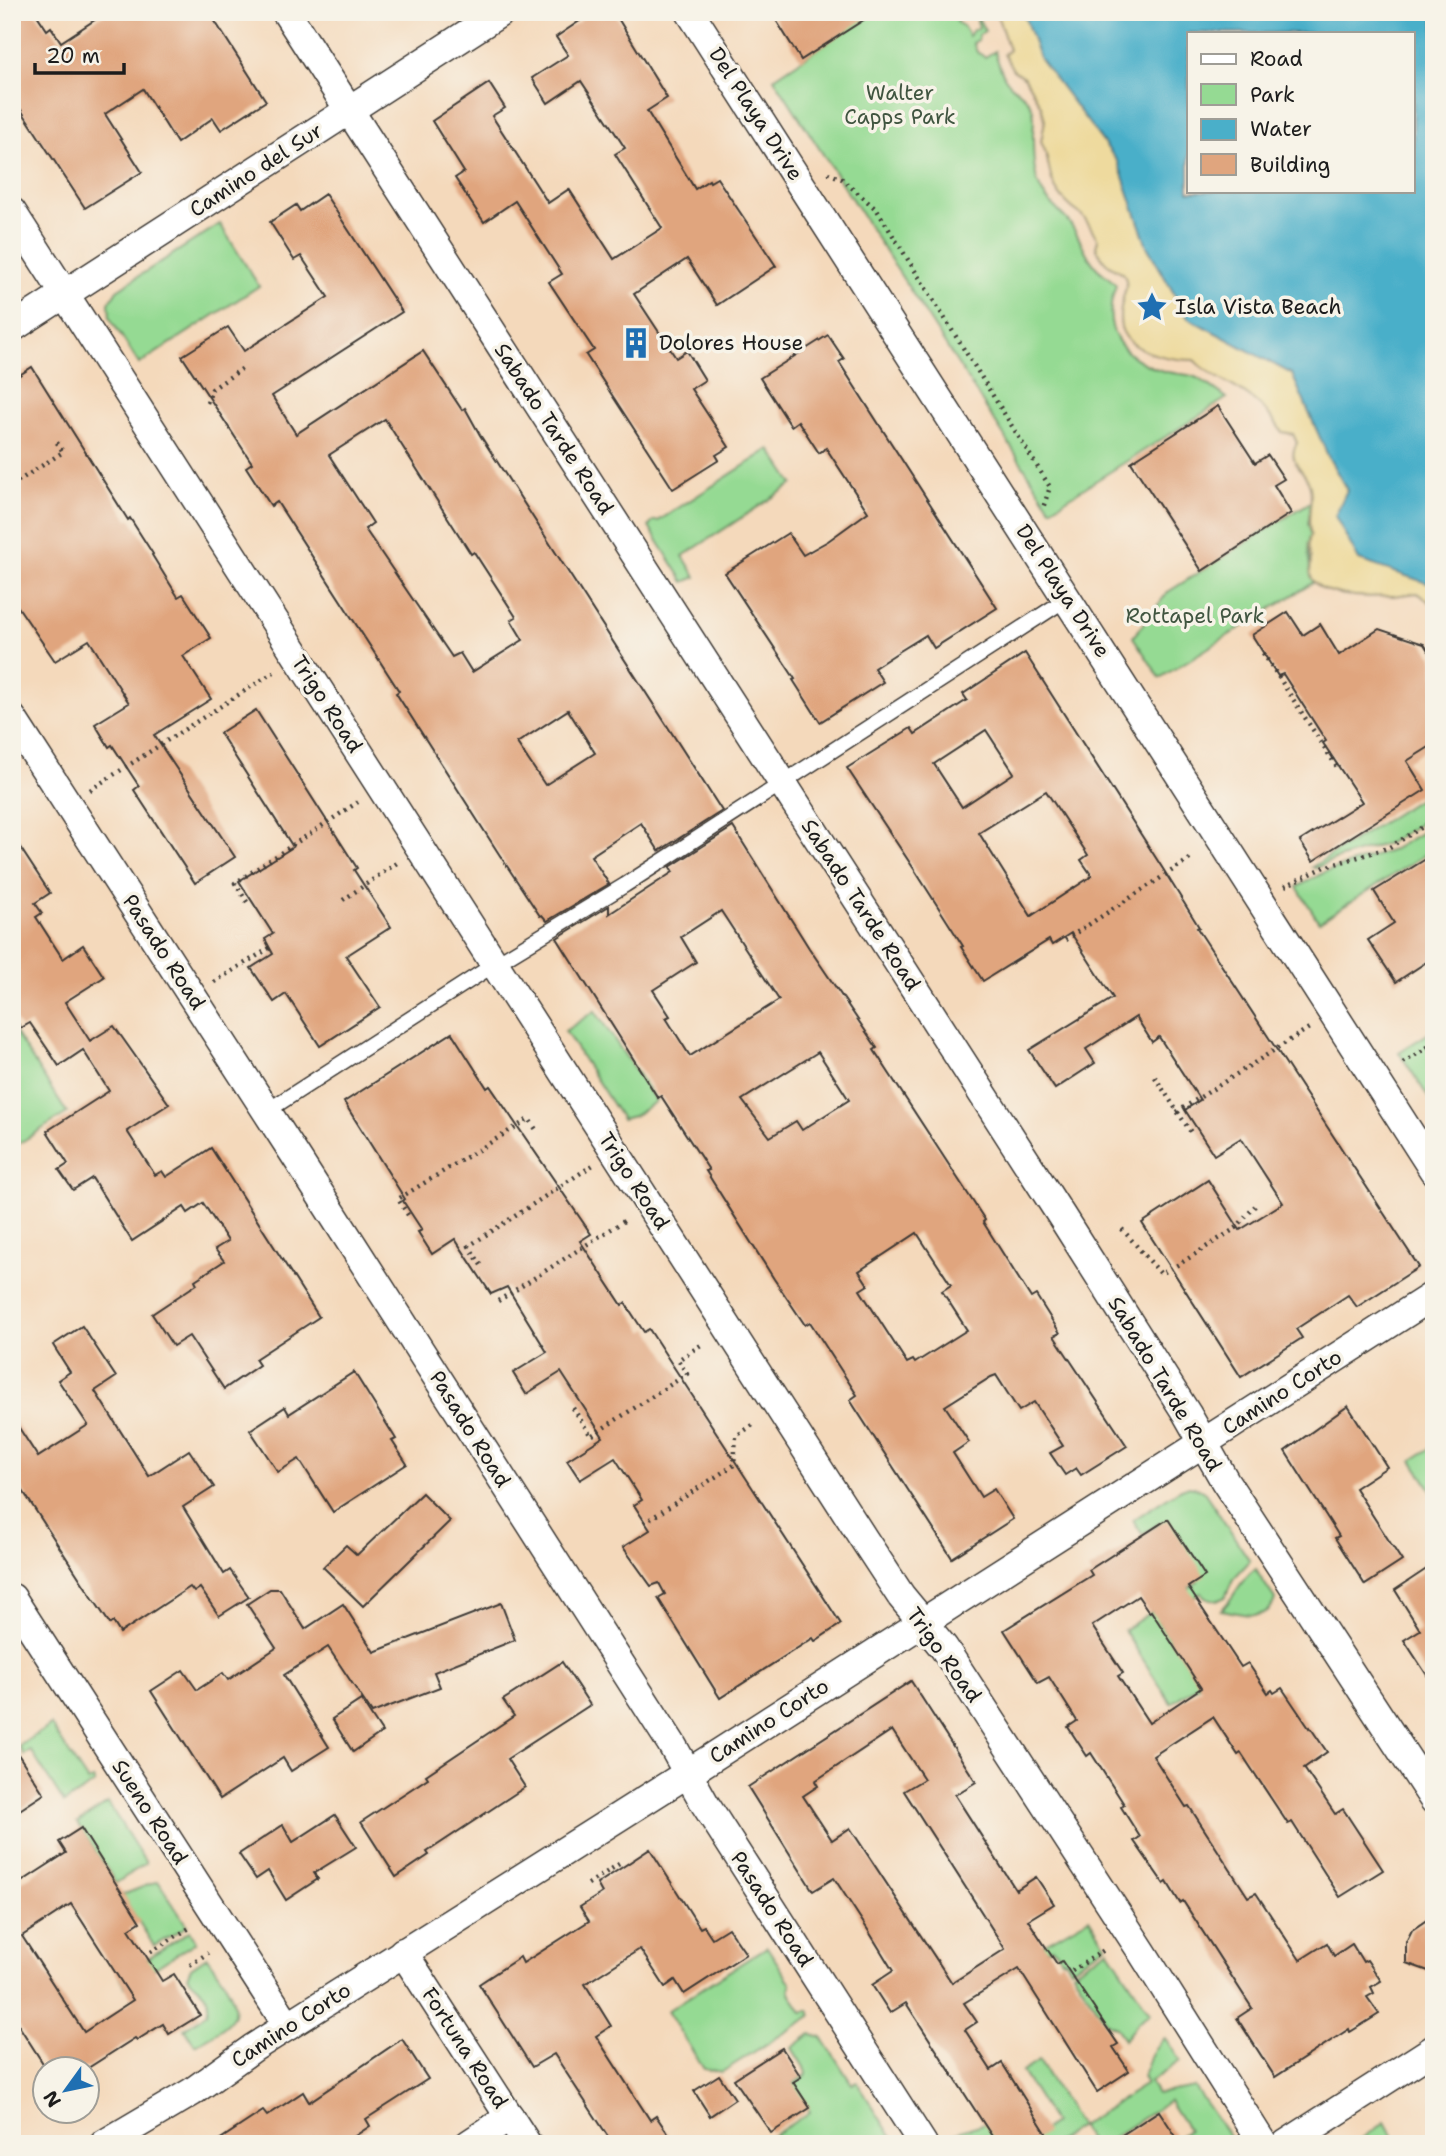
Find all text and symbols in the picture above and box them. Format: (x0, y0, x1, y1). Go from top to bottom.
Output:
scale bar (35, 32, 124, 76)
legend (1187, 32, 1414, 192)
text: 20 m (46, 42, 100, 70)
street label: Del Playa Drive (702, 42, 810, 186)
text: Road (1250, 45, 1303, 73)
park label: Walter Capps Park (844, 79, 956, 131)
text: Park (1250, 81, 1295, 109)
text: Water (1250, 115, 1312, 143)
street label: Camino del Sur (184, 116, 328, 223)
text: Building (1250, 151, 1330, 179)
place icon: Isla Vista Beach (1135, 290, 1169, 324)
place label: Isla Vista Beach (1175, 293, 1342, 321)
building icon: Dolores House (619, 326, 653, 360)
place label: Dolores House (659, 329, 803, 357)
street label: Sabado Tarde Road (488, 338, 620, 520)
street label: Del Playa Drive (1009, 519, 1117, 663)
park label: Rottapel Park (1125, 602, 1265, 630)
street label: Trigo Road (285, 650, 369, 758)
street label: Sabado Tarde Road (795, 814, 927, 996)
street label: Pasado Road (116, 889, 212, 1015)
street label: Trigo Road (592, 1127, 676, 1235)
street label: Sabado Tarde Road (1102, 1291, 1228, 1477)
street label: Camino Corto (1217, 1343, 1347, 1441)
street label: Pasado Road (423, 1365, 517, 1493)
street label: Trigo Road (900, 1602, 988, 1708)
street label: Camino Corto (704, 1672, 834, 1770)
street label: Sueno Road (106, 1754, 194, 1870)
street label: Pasado Road (724, 1846, 820, 1972)
street label: Camino Corto (226, 1976, 356, 2074)
street label: Fortuna Road (415, 1982, 515, 2114)
north arrow (32, 2054, 102, 2124)
text: N (38, 2086, 67, 2112)

